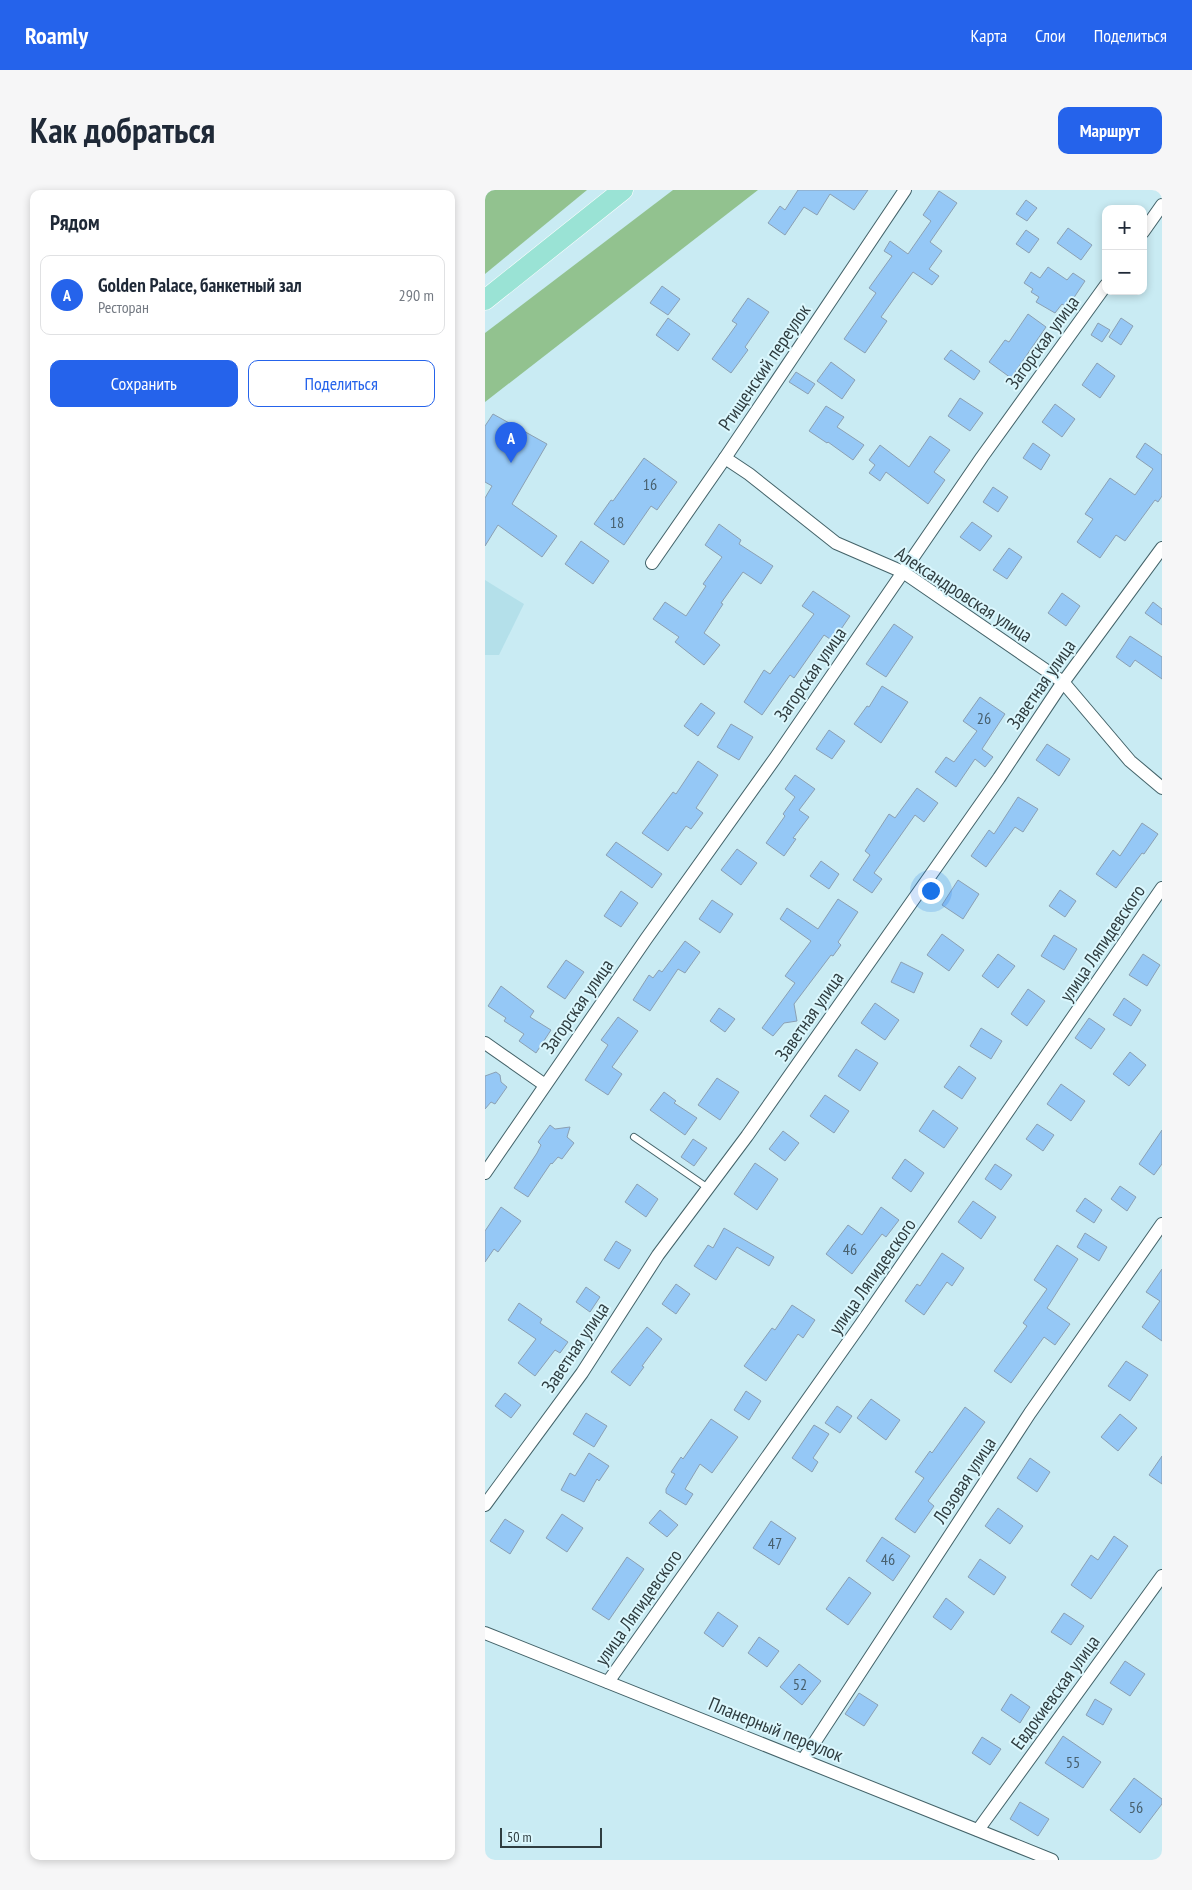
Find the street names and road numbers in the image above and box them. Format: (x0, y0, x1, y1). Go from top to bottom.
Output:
street label: Загорская улица (1000, 291, 1084, 393)
street label: Ртищенский переулок (713, 299, 816, 435)
street label: Александровская улица (891, 541, 1037, 647)
street label: Загорская улица (769, 622, 851, 726)
street label: Заветная улица (1001, 635, 1081, 733)
street label: улица Ляпидевского (1054, 880, 1150, 1006)
street label: Загорская улица (536, 954, 618, 1058)
street label: Заветная улица (769, 967, 849, 1065)
street label: улица Ляпидевского (823, 1213, 921, 1339)
street label: Заветная улица (536, 1297, 614, 1397)
street label: Лозовая улица (927, 1432, 1001, 1529)
street label: улица Ляпидевского (589, 1544, 687, 1670)
street label: Евдокиевская улица (1005, 1630, 1105, 1754)
street label: Планерный переулок (705, 1691, 847, 1767)

